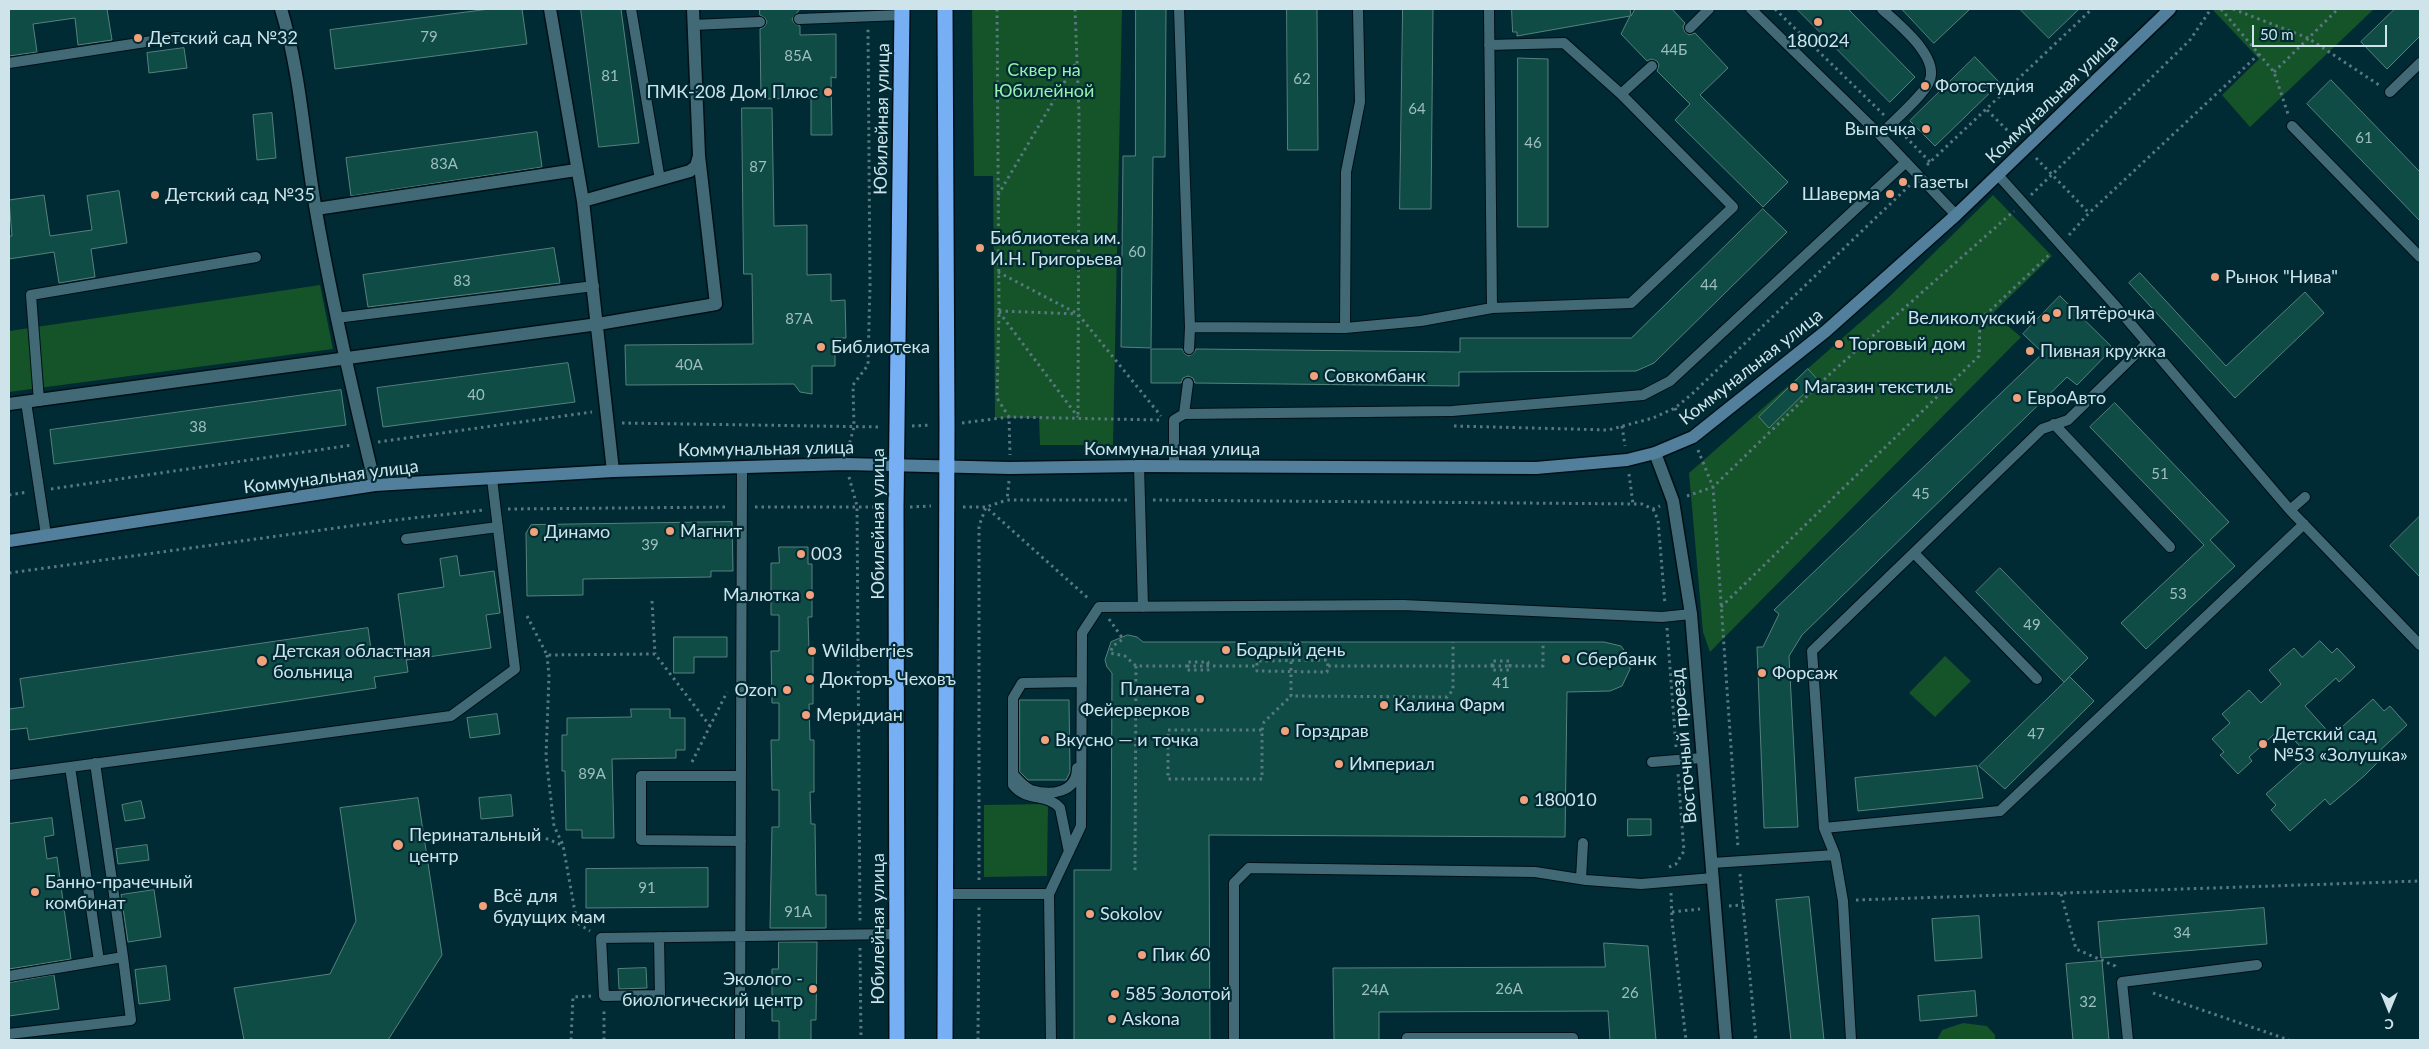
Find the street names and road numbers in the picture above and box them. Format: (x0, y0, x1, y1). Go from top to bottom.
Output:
street label: Коммунальная улица (1981, 30, 2123, 168)
street label: Юбилейная улица (870, 43, 894, 195)
street label: Коммунальная улица (1675, 304, 1827, 430)
street label: Коммунальная улица (678, 437, 854, 461)
street label: Коммунальная улица (1084, 438, 1260, 460)
street label: Юбилейная улица (867, 448, 889, 600)
street label: Коммунальная улица (242, 456, 420, 498)
street label: Восточный проезд (1666, 668, 1702, 824)
street label: Юбилейная улица (867, 853, 889, 1005)

